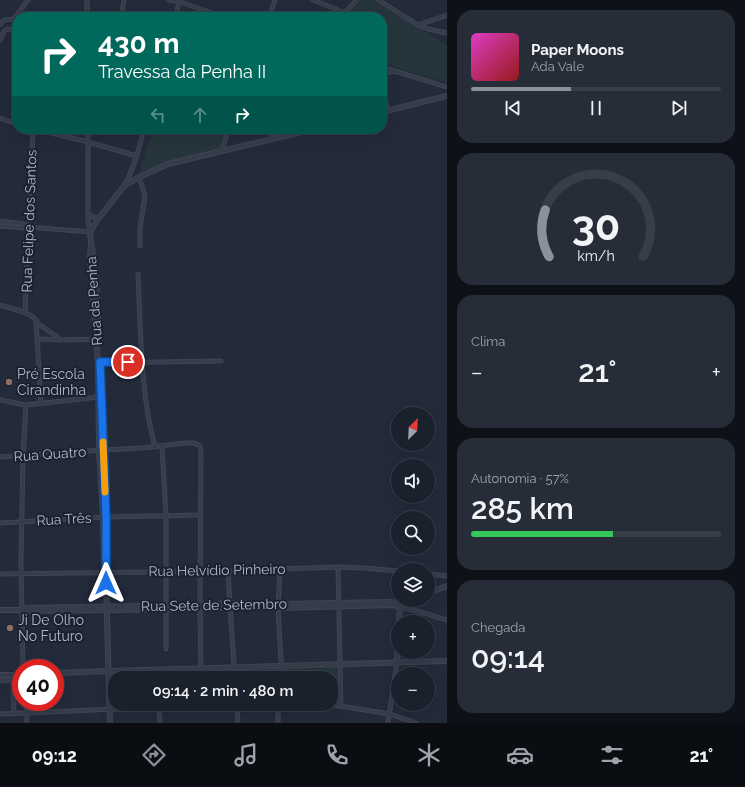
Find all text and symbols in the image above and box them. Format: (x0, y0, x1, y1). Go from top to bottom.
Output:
text: 430 m (98, 27, 180, 60)
icon: right (32, 28, 84, 80)
text: Paper Moons (531, 41, 624, 59)
text: Ada Vale (531, 59, 584, 74)
text: Travessa da Penha II (98, 61, 266, 82)
icon: previous (502, 97, 524, 119)
icon: pause (585, 97, 607, 119)
icon: next (668, 97, 690, 119)
icon: left (147, 104, 169, 126)
icon: ahead (189, 104, 211, 126)
icon: right (231, 104, 253, 126)
street label: Rua Felipe dos Santos (19, 149, 40, 293)
text: 30 (572, 201, 620, 250)
text: km/h (577, 247, 615, 263)
street label: Rua da Penha (83, 256, 105, 346)
text: Clima (471, 334, 505, 349)
pin (111, 345, 145, 379)
icon: arrive (117, 351, 139, 373)
text: 21° (578, 354, 617, 389)
text: − (471, 359, 483, 385)
text: + (712, 359, 721, 385)
place label: Pré Escola Cirandinha (17, 366, 86, 398)
marker: Pré Escola Cirandinha (4, 377, 14, 387)
north arrow (391, 407, 435, 451)
map controls (391, 407, 435, 711)
street label: Rua Quatro (13, 443, 87, 465)
button: sound (391, 459, 435, 503)
text: Autonomia · 57% (471, 471, 569, 486)
text: 285 km (471, 491, 574, 526)
street label: Rua Três (36, 510, 92, 528)
button: search (391, 511, 435, 555)
street label: Rua Helvídio Pinheiro (148, 561, 286, 579)
position arrow (85, 562, 127, 604)
button: layers (391, 563, 435, 607)
street label: Rua Sete de Setembro (141, 596, 287, 614)
place label: Ji De Olho No Futuro (18, 612, 84, 644)
button: + (391, 615, 435, 659)
text: Chegada (471, 620, 525, 635)
marker: Ji De Olho No Futuro (5, 623, 15, 633)
text: 09:14 (471, 640, 545, 675)
speed limit sign: 40 (12, 659, 64, 711)
button: − (391, 667, 435, 711)
text: 09:14 · 2 min · 480 m (153, 682, 293, 700)
icon: directions (140, 741, 168, 769)
icon: music (232, 741, 260, 769)
icon: phone (323, 741, 351, 769)
icon: climate (415, 741, 443, 769)
icon: car (506, 741, 534, 769)
icon: filters (598, 741, 626, 769)
text: 09:12 (32, 745, 77, 766)
text: 21° (689, 745, 713, 766)

